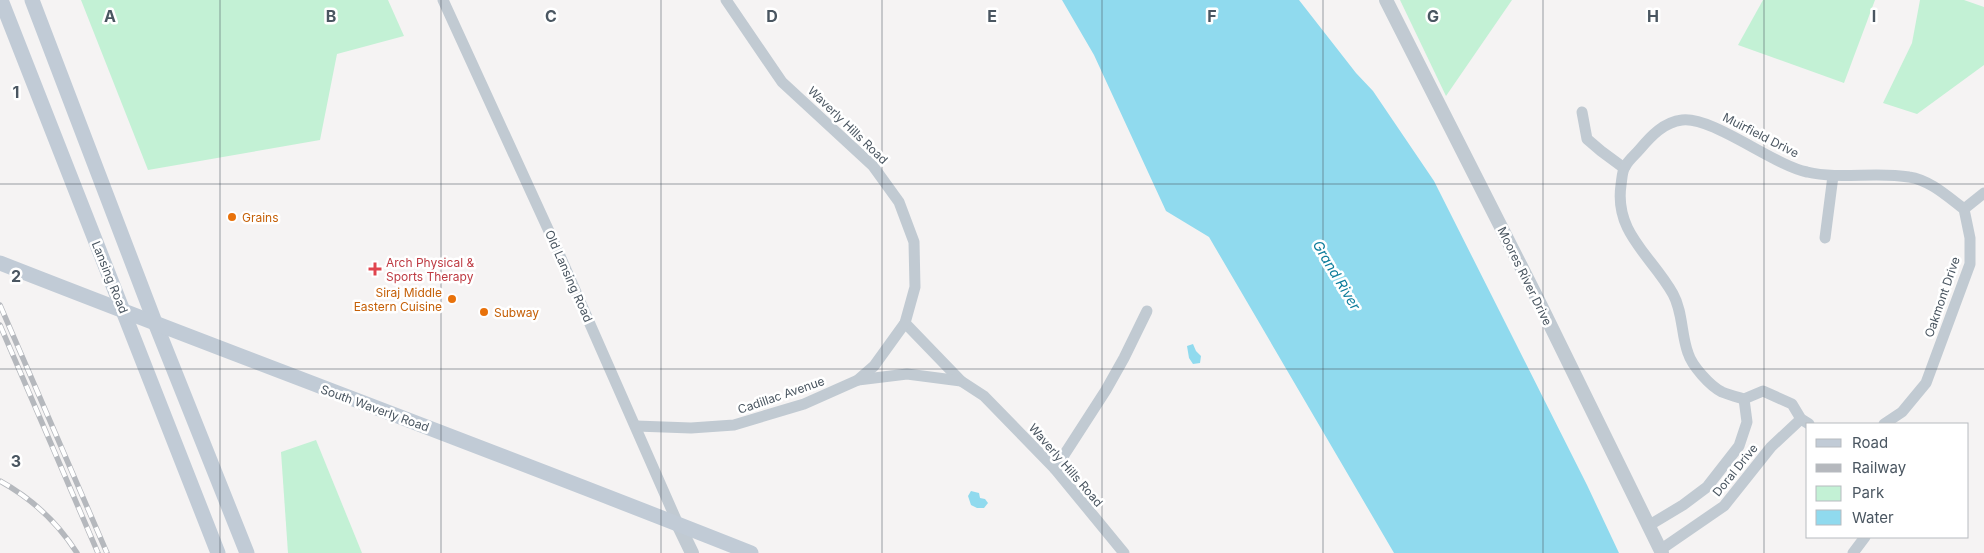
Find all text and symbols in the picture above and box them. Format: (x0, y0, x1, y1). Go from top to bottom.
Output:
text: A (104, 6, 116, 26)
text: B (326, 6, 336, 26)
text: C (545, 6, 557, 26)
text: D (766, 6, 778, 26)
text: E (987, 6, 997, 26)
text: F (1207, 6, 1217, 26)
text: G (1427, 6, 1439, 26)
text: H (1647, 6, 1659, 26)
text: I (1872, 6, 1876, 26)
text: 1 (13, 82, 19, 102)
street label: Waverly Hills Road (805, 83, 891, 167)
street label: Muirfield Drive (1720, 109, 1802, 161)
place label: Grains (242, 210, 279, 225)
marker: Grains (226, 211, 238, 223)
street label: Moores River Drive (1495, 224, 1555, 328)
street label: Old Lansing Road (542, 228, 596, 324)
water label: Grand River (1310, 237, 1365, 314)
street label: Lansing Road (89, 239, 131, 315)
place label: Arch Physical & Sports Therapy (386, 255, 474, 284)
street label: Oakmont Drive (1921, 255, 1963, 339)
marker: Arch Physical & Sports Therapy (368, 262, 382, 276)
text: 2 (11, 266, 21, 286)
place label: Siraj Middle Eastern Cuisine (354, 285, 442, 314)
marker: Siraj Middle Eastern Cuisine (446, 293, 458, 305)
place label: Subway (494, 305, 539, 320)
marker: Subway (478, 306, 490, 318)
street label: Cadillac Avenue (736, 373, 826, 417)
street label: South Waverly Road (319, 381, 431, 435)
street label: Waverly Hills Road (1026, 420, 1106, 510)
legend (1806, 423, 1969, 538)
text: Road (1852, 433, 1888, 452)
street label: Doral Drive (1709, 441, 1761, 499)
text: 3 (11, 451, 21, 471)
text: Railway (1852, 458, 1907, 477)
text: Park (1852, 483, 1885, 502)
text: Water (1852, 508, 1894, 527)

